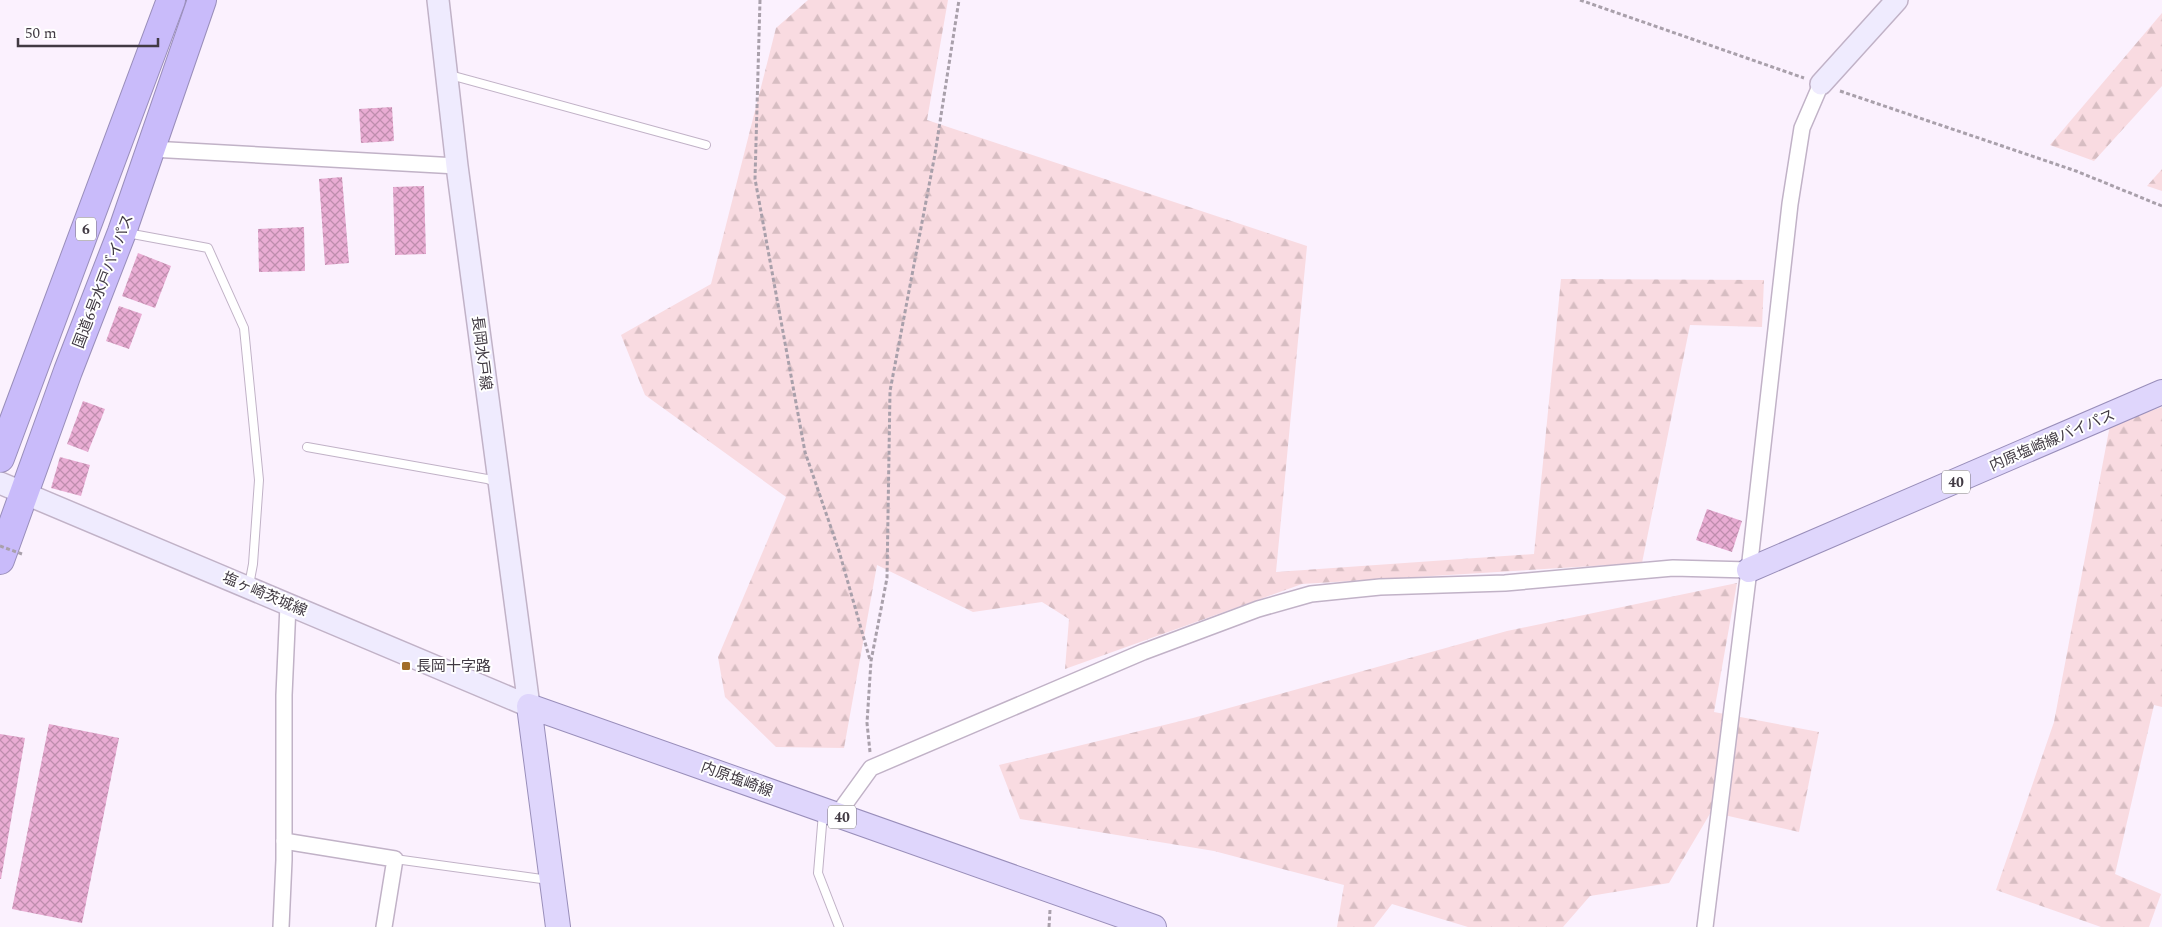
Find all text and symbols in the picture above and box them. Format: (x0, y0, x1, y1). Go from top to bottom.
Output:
scale bar (18, 15, 158, 47)
text: 50 m (25, 22, 57, 45)
street label: 国道6号水戸バイパス (67, 211, 140, 352)
road number: 6 (76, 218, 96, 240)
street label: 長岡水戸線 (466, 314, 497, 392)
street label: 内原塩崎線バイパス (1986, 404, 2119, 477)
road number: 40 (1942, 471, 1970, 494)
street label: 塩ヶ崎茨城線 (219, 566, 311, 623)
place label: 長岡十字路 (416, 655, 491, 678)
marker: 長岡十字路 (400, 660, 412, 672)
street label: 内原塩崎線 (698, 756, 776, 803)
road number: 40 (828, 806, 856, 829)

